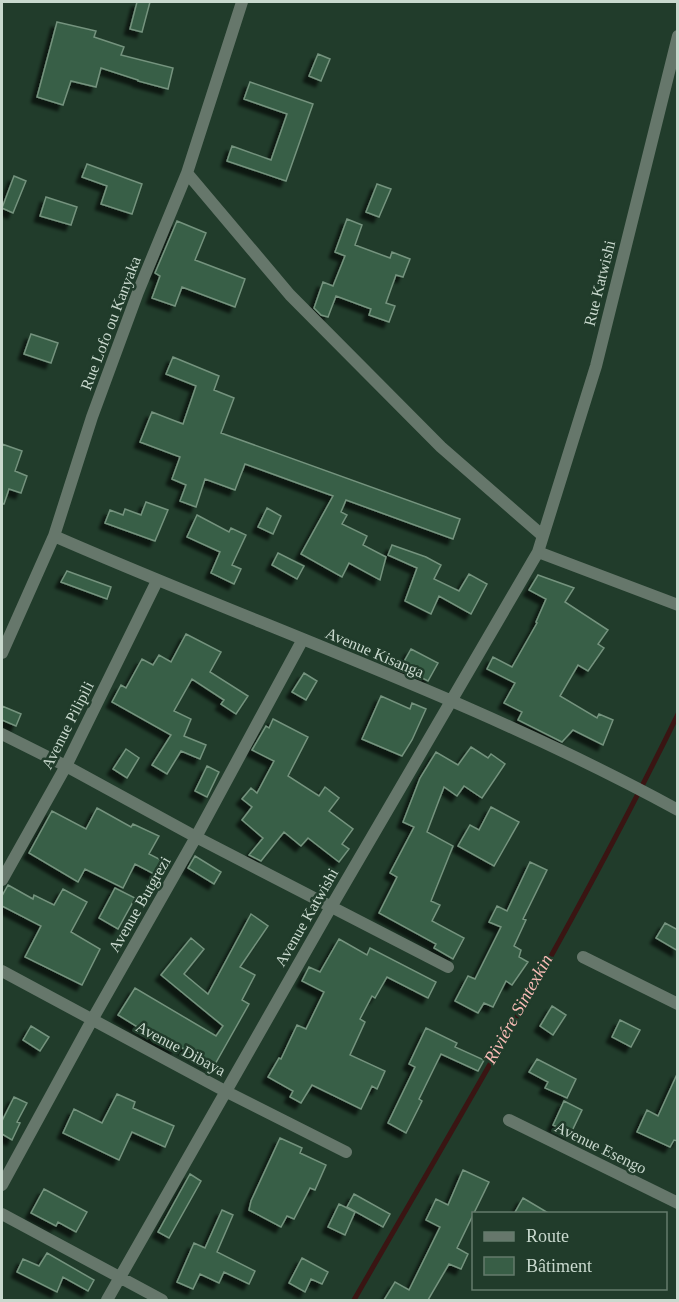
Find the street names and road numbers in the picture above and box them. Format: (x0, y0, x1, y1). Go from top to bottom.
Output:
street label: Rue Katwishi (581, 238, 618, 328)
street label: Rue Lofo ou Kanyaka (77, 254, 145, 393)
street label: Avenue Kisanga (323, 624, 426, 682)
street label: Avenue Pilipili (38, 678, 98, 772)
street label: Avenue Butgrezi (105, 853, 175, 956)
street label: Avenue Katwishi (271, 865, 342, 969)
street label: Avenue Dibaya (133, 1018, 228, 1080)
street label: Avenue Esengo (552, 1118, 649, 1178)

